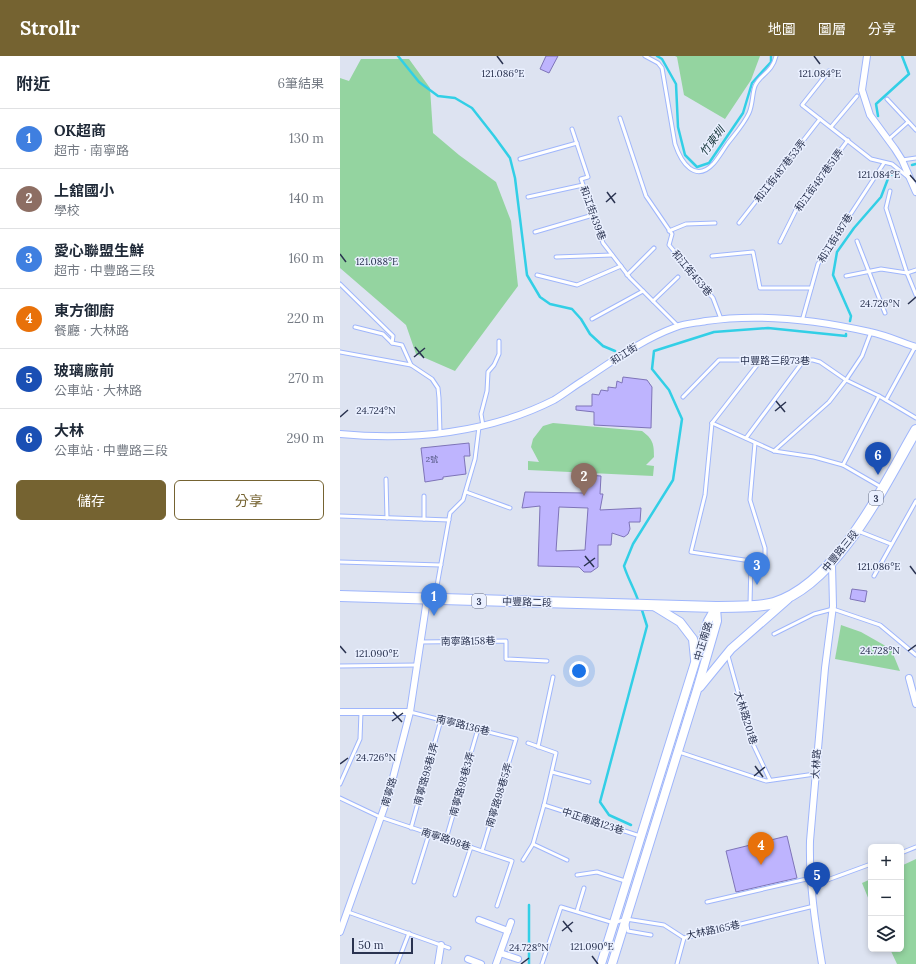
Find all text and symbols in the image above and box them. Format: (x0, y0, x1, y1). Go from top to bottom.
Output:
text: Strollr (20, 16, 80, 40)
text: 地圖 (768, 20, 796, 38)
text: 圖層 (818, 20, 846, 38)
text: 分享 (868, 20, 896, 38)
text: 121.086°E (482, 67, 524, 80)
text: 121.084°E (799, 67, 841, 80)
text: 附近 (16, 73, 50, 95)
text: 6筆結果 (277, 75, 324, 92)
text: OK超商 (54, 121, 106, 140)
water label: 竹東圳 (696, 122, 729, 158)
text: 1 (26, 130, 32, 147)
text: 130 m (289, 130, 324, 147)
street label: 和江街487巷53弄 (751, 137, 809, 205)
text: 超市 · 南寧路 (54, 142, 129, 159)
street label: 和江街487巷51弄 (792, 146, 846, 214)
text: 121.084°E (858, 168, 900, 181)
text: 上舘國小 (54, 181, 114, 200)
street label: 和江街439巷 (577, 184, 609, 242)
text: 2 (26, 190, 32, 207)
text: 140 m (289, 190, 324, 207)
text: 學校 (54, 202, 80, 219)
street label: 和江街487巷 (815, 211, 855, 265)
text: 愛心聯盟生鮮 (54, 241, 144, 260)
street label: 和江街453巷 (669, 247, 715, 299)
text: 3 (25, 250, 33, 267)
text: 160 m (289, 250, 324, 267)
text: 121.088°E (356, 255, 398, 268)
text: 超市 · 中豐路三段 (54, 262, 155, 279)
text: 24.726°N (860, 297, 900, 310)
text: 東方御廚 (54, 301, 114, 320)
text: 4 (25, 310, 33, 327)
text: 220 m (287, 310, 324, 327)
text: 餐廳 · 大林路 (54, 322, 129, 339)
street label: 和江街 (608, 340, 640, 368)
street label: 中豐路三段73巷 (740, 354, 810, 367)
text: 玻璃廠前 (54, 361, 114, 380)
text: 5 (25, 370, 33, 387)
text: 270 m (288, 370, 324, 387)
text: 公車站 · 大林路 (54, 382, 142, 399)
text: 24.724°N (356, 404, 396, 417)
text: 大林 (54, 421, 84, 440)
text: 6 (25, 430, 33, 447)
text: 290 m (286, 430, 324, 447)
text: 公車站 · 中豐路三段 (54, 442, 168, 459)
pin: 6 (865, 442, 891, 475)
house number: 2號 (426, 454, 438, 464)
pin: 2 (571, 463, 597, 496)
button: 儲存 (16, 480, 166, 520)
button: 分享 (174, 480, 324, 520)
road number: 3 (869, 491, 883, 505)
street label: 中豐路三段 (819, 527, 861, 575)
pin: 3 (744, 552, 770, 585)
text: 121.086°E (858, 560, 900, 573)
pin: 1 (421, 583, 447, 616)
road number: 3 (472, 594, 486, 608)
street label: 中豐路二段 (502, 595, 552, 609)
street label: 中正南路 (691, 620, 715, 662)
street label: 南寧路158巷 (441, 634, 495, 648)
text: 24.728°N (860, 644, 900, 657)
text: 121.090°E (355, 647, 399, 660)
your location (569, 661, 589, 681)
street label: 大林路201巷 (732, 690, 760, 746)
street label: 南寧路136巷 (435, 712, 491, 738)
street label: 南寧路98巷1弄 (411, 741, 441, 807)
street label: 大林路 (808, 749, 824, 779)
street label: 南寧路98巷3弄 (447, 750, 477, 818)
text: 24.726°N (356, 751, 396, 764)
street label: 南寧路98巷5弄 (483, 761, 515, 829)
street label: 南寧路 (378, 776, 400, 808)
street label: 中正南路123巷 (560, 805, 626, 837)
street label: 南寧路98巷 (420, 825, 472, 853)
pin: 4 (748, 832, 774, 865)
map controls (868, 844, 904, 952)
button: + (868, 844, 904, 880)
pin: 5 (804, 862, 830, 895)
button: − (868, 880, 904, 916)
button: layers (868, 916, 904, 952)
street label: 大林路165巷 (685, 918, 741, 942)
scale bar (352, 936, 413, 955)
text: 50 m (358, 938, 384, 952)
text: 121.090°E (570, 940, 614, 953)
text: 24.728°N (509, 941, 549, 954)

